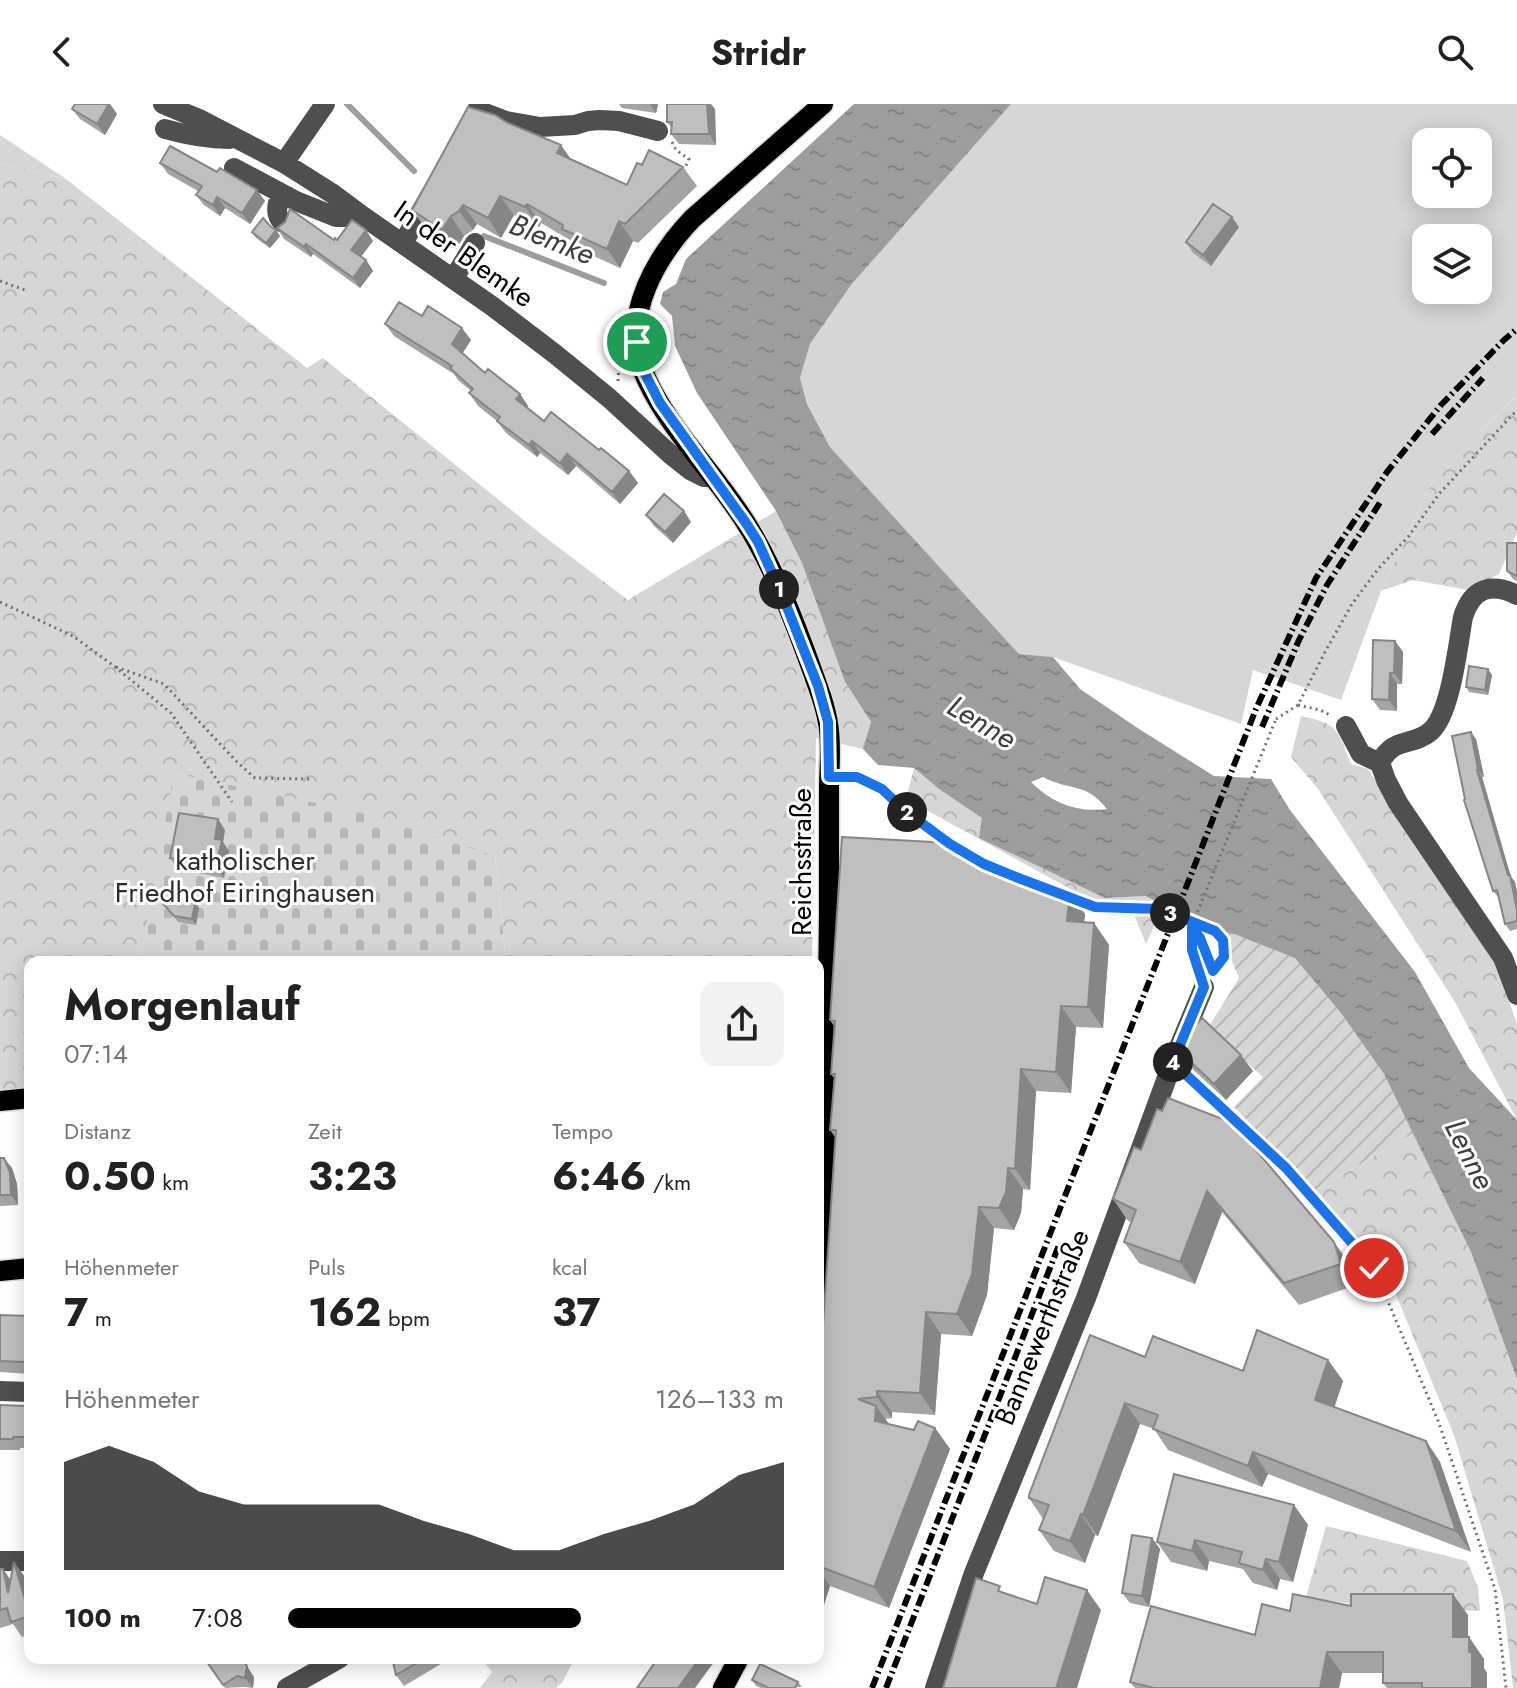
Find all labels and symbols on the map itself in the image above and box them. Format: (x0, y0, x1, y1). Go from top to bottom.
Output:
street label: In der Blemke (385, 190, 543, 318)
water label: Blemke (503, 203, 601, 275)
pin (603, 308, 671, 376)
pin: 1 (759, 569, 799, 609)
water label: Lenne (939, 685, 1025, 759)
street label: Reichsstraße (781, 788, 822, 936)
pin: 2 (887, 792, 927, 832)
park label: katholischer Friedhof Eiringhausen (115, 840, 375, 913)
pin: 3 (1150, 893, 1190, 933)
pin: 4 (1153, 1042, 1193, 1082)
water label: Lenne (1434, 1111, 1506, 1197)
street label: Bannewerthstraße (984, 1223, 1100, 1431)
pin (1340, 1234, 1408, 1302)

